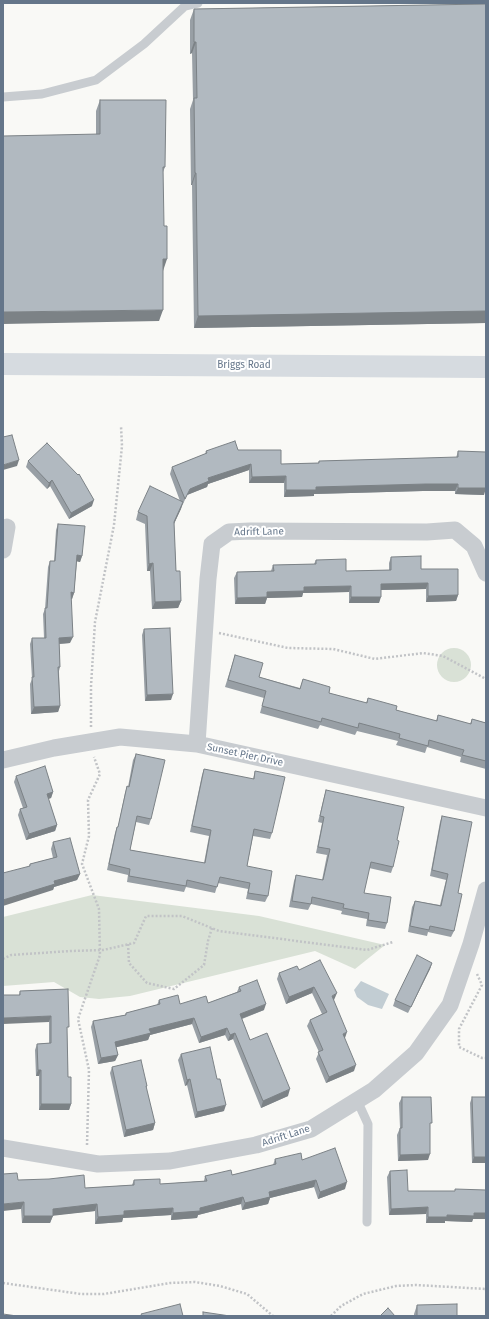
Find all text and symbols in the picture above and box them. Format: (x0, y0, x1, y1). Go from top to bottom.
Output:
street label: Briggs Road (217, 359, 271, 371)
street label: Adrift Lane (234, 526, 284, 538)
street label: Sunset Pier Drive (206, 741, 284, 769)
street label: Adrift Lane (261, 1123, 311, 1149)

